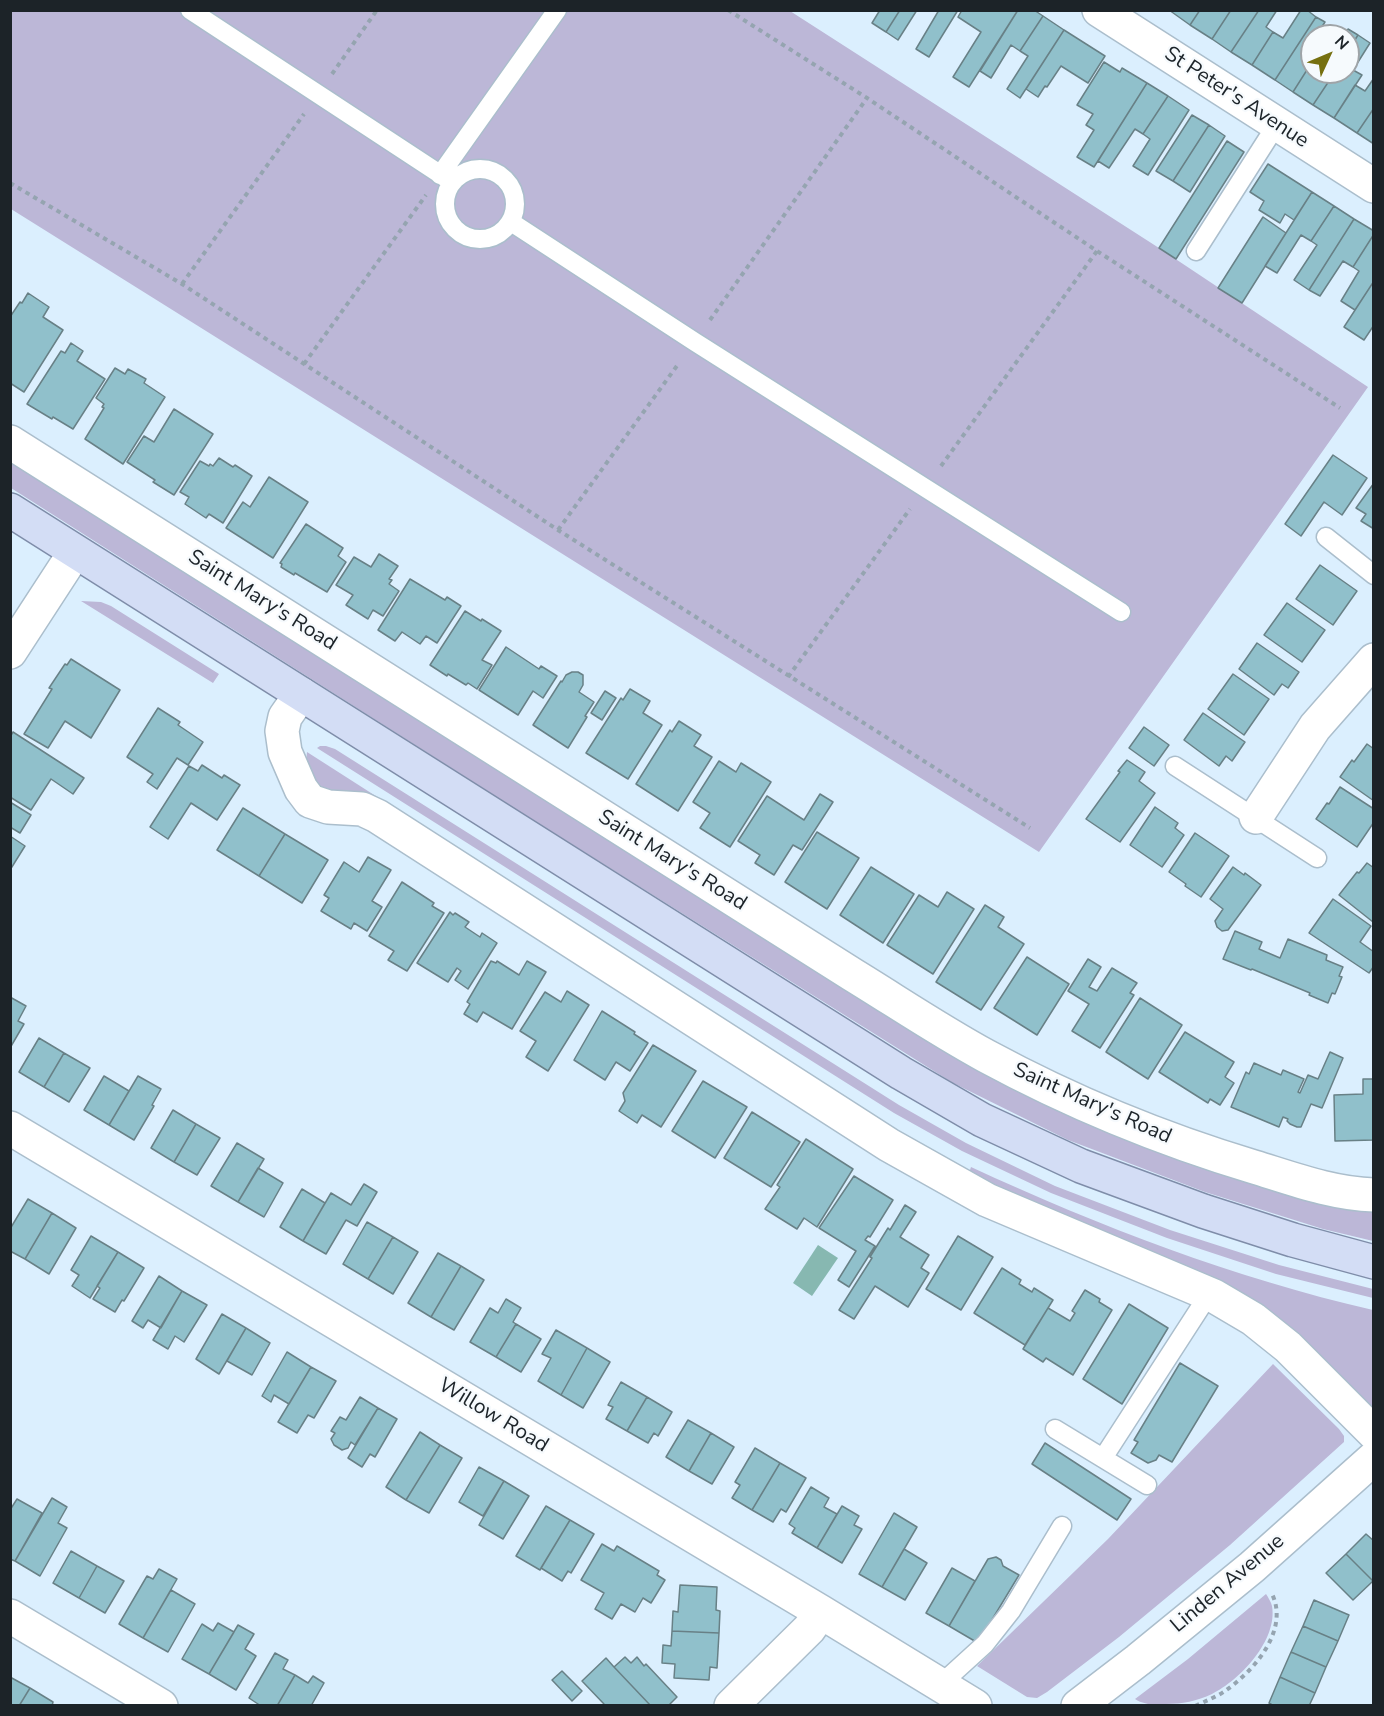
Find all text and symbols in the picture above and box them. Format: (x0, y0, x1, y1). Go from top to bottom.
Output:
north arrow (1300, 24, 1360, 84)
text: N (1329, 31, 1354, 55)
street label: St Peter's Avenue (1159, 42, 1313, 154)
street label: Saint Mary's Road (183, 545, 341, 657)
street label: Saint Mary's Road (593, 805, 751, 917)
street label: Saint Mary's Road (1009, 1058, 1175, 1150)
street label: Willow Road (433, 1373, 553, 1459)
street label: Linden Avenue (1166, 1529, 1290, 1639)

